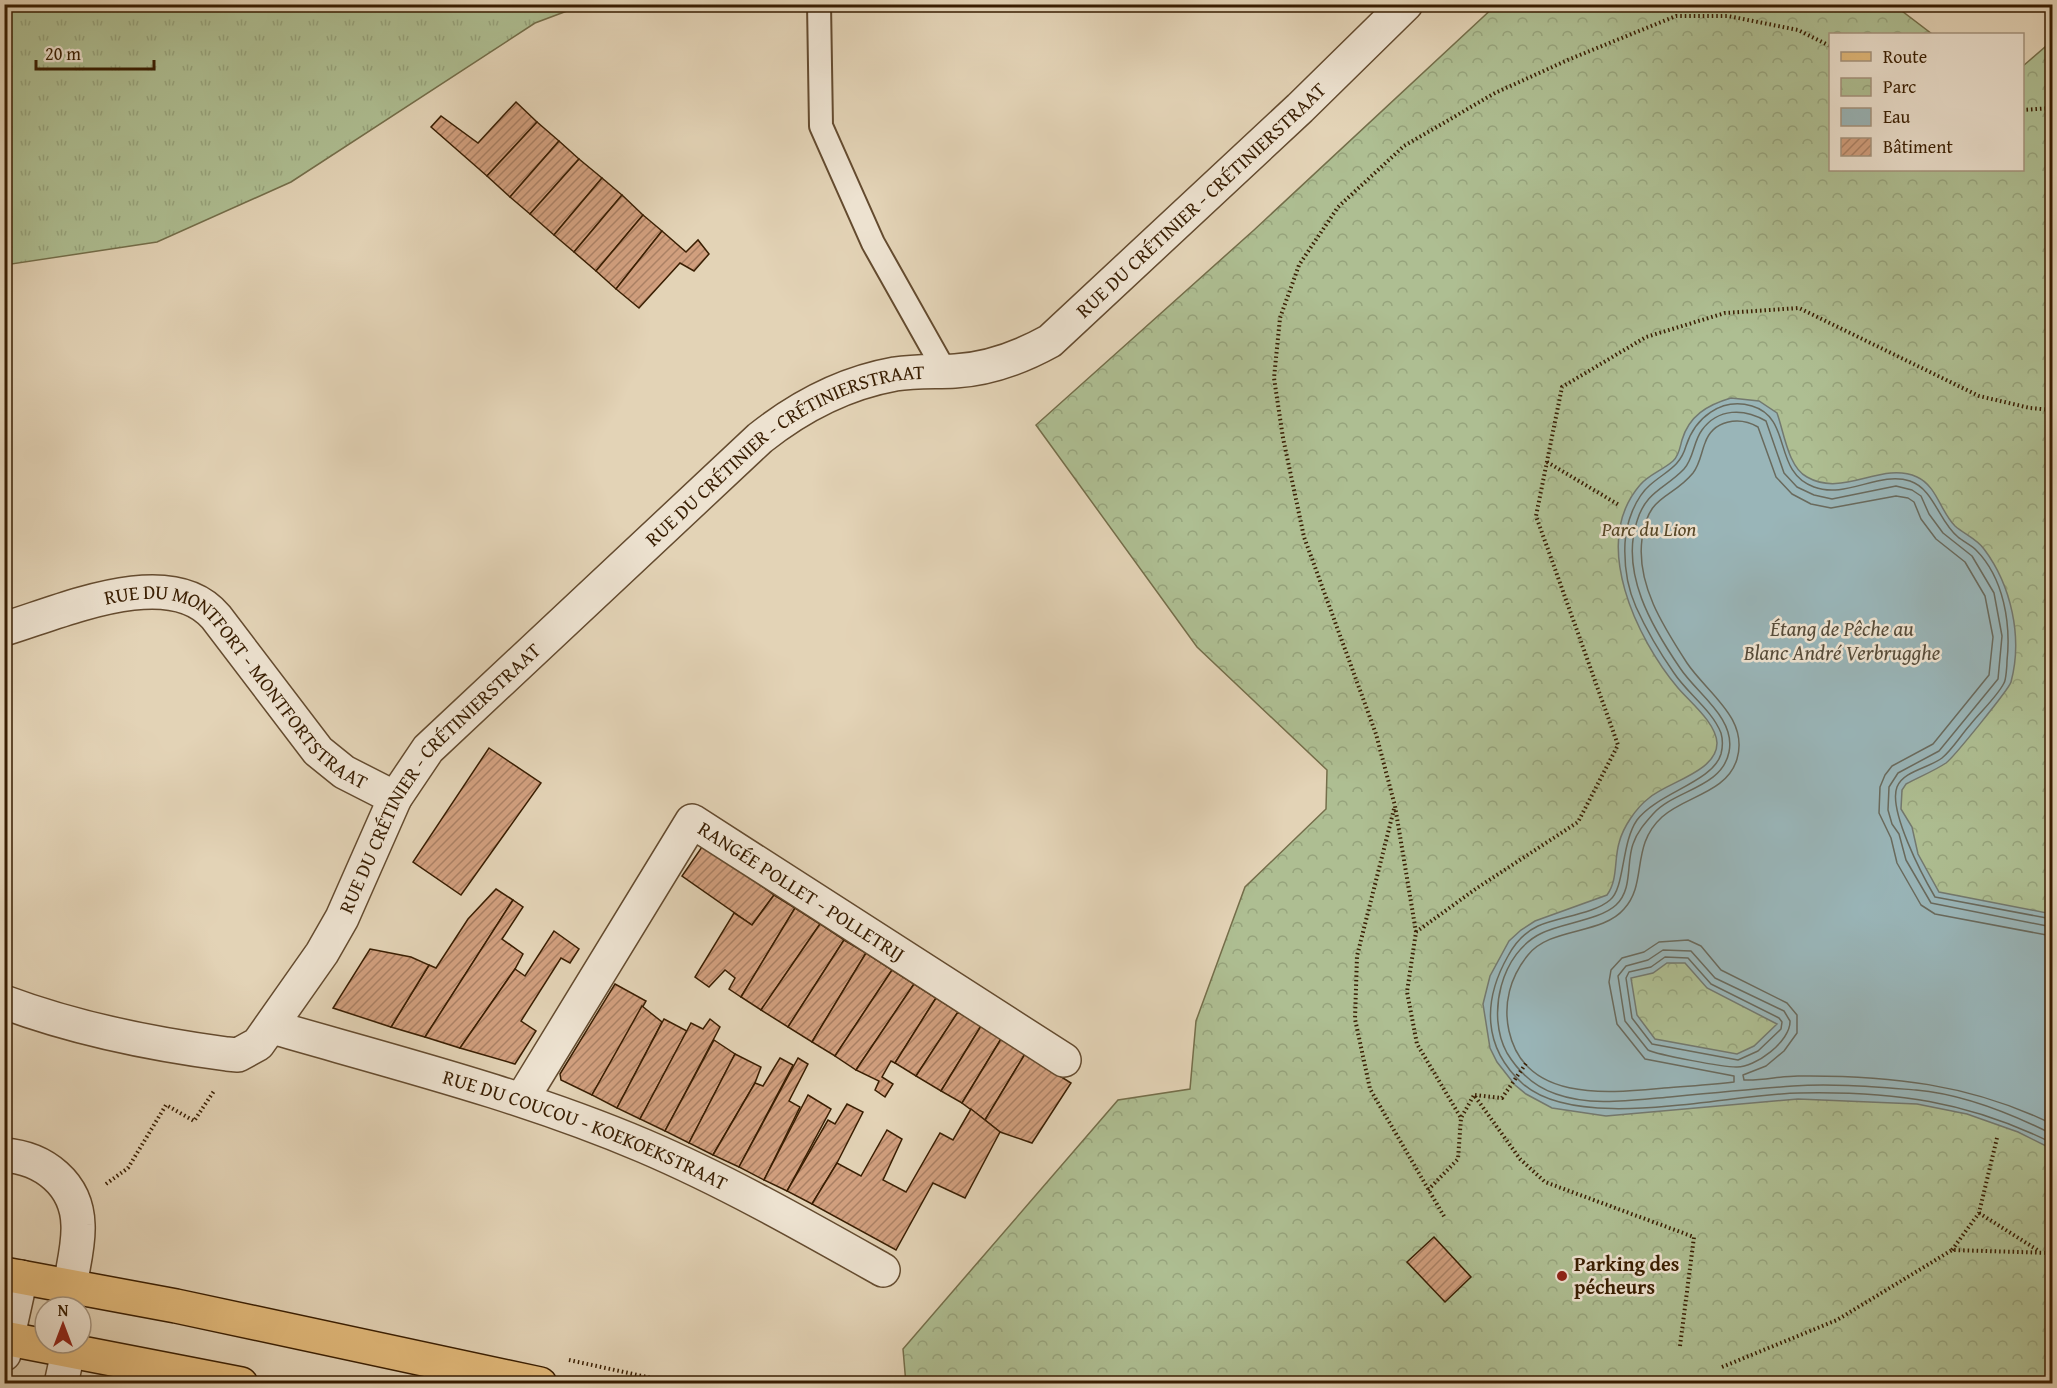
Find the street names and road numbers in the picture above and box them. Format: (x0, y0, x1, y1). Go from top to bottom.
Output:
street label: RUE DU CRÉTINIER - CRÉTINIERSTRAAT (1069, 75, 1332, 324)
street label: RUE DU CRÉTINIER - CRÉTINIERSTRAAT (638, 357, 925, 553)
street label: RUE DU MONTFORT - MONTFORTSTRAAT (101, 577, 373, 796)
street label: RUE DU CRÉTINIER - CRÉTINIERSTRAAT (331, 636, 547, 918)
street label: RANGÉE POLLET - POLLETRIJ (693, 814, 911, 968)
street label: RUE DU COUCOU - KOEKOEKSTRAAT (440, 1062, 733, 1197)

